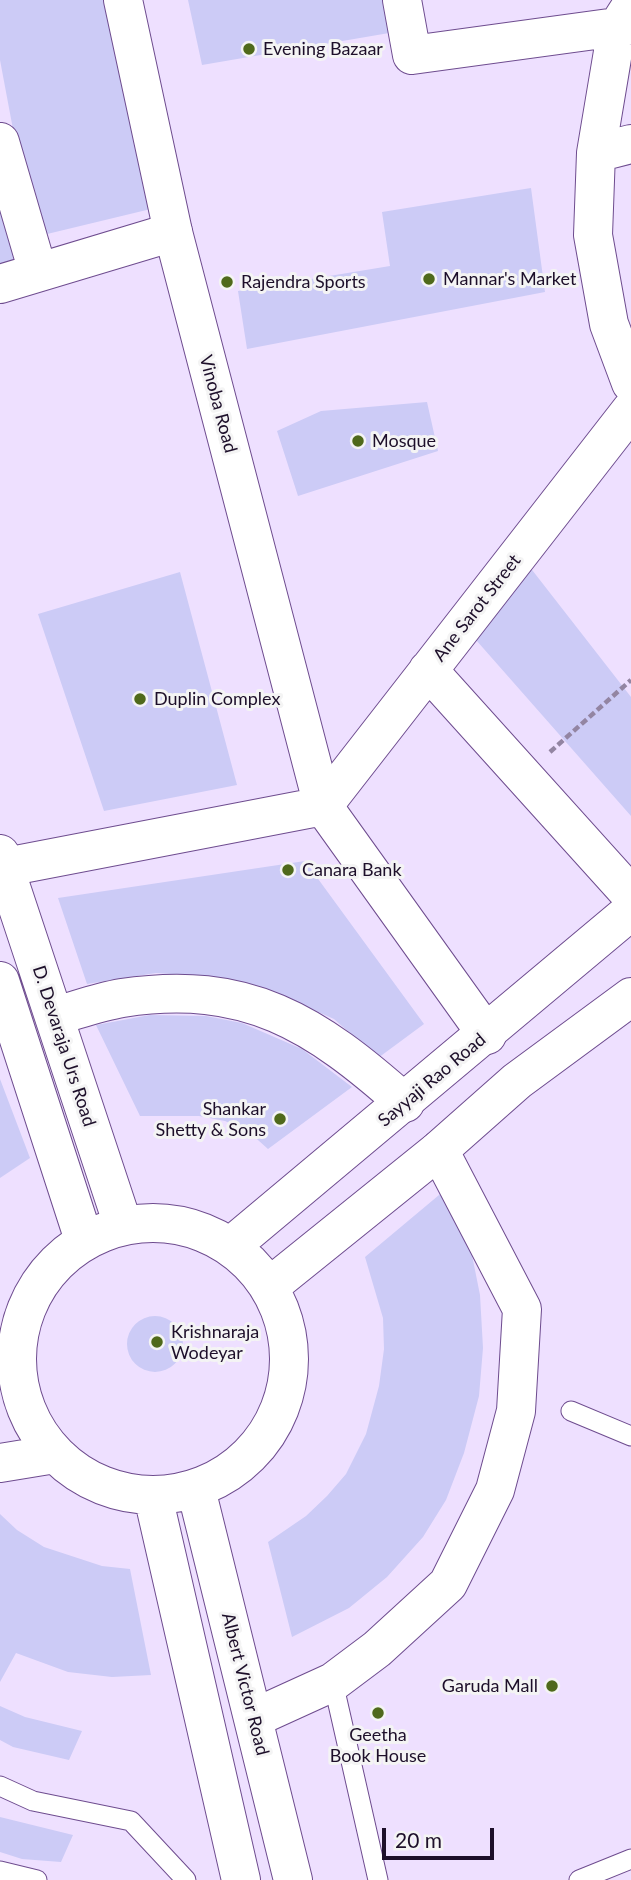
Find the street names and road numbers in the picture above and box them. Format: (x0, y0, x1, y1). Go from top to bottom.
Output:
street label: Vinoba Road (195, 353, 241, 455)
street label: Ane Sarot Street (429, 550, 525, 666)
street label: D. Devaraja Urs Road (28, 963, 100, 1129)
street label: Sayyaji Rao Road (374, 1029, 490, 1131)
street label: Albert Victor Road (217, 1610, 273, 1758)

